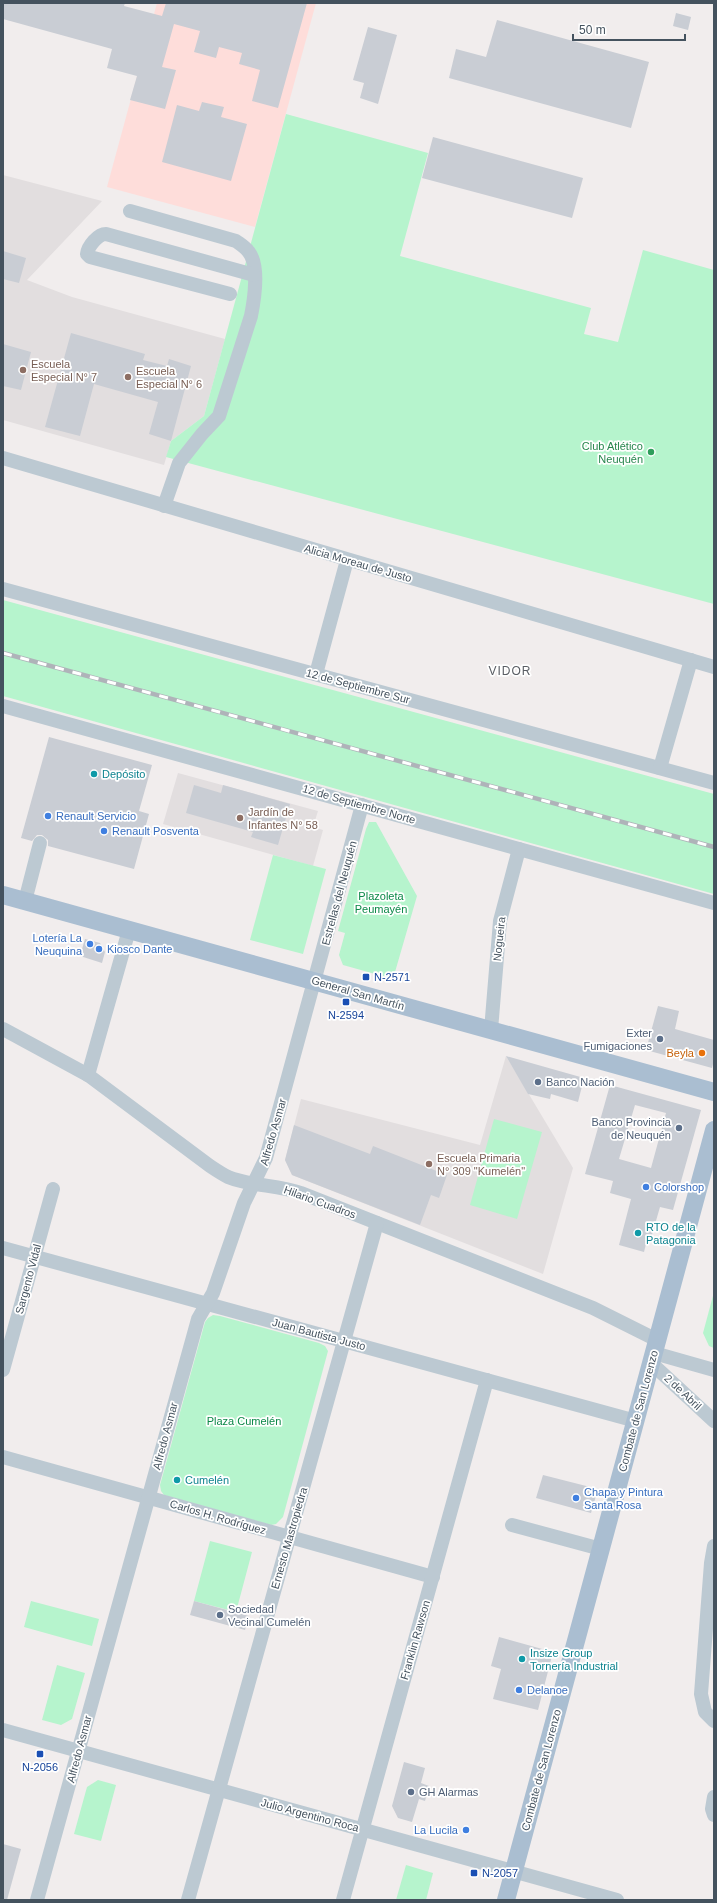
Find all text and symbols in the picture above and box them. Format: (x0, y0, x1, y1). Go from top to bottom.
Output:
scale bar (573, 16, 685, 42)
text: 50 m (579, 23, 606, 37)
place label: Escuela Especial N° 7 (31, 358, 97, 383)
marker: Escuela Especial N° 7 (18, 365, 28, 375)
place label: Escuela Especial N° 6 (136, 365, 202, 390)
marker: Escuela Especial N° 6 (123, 372, 133, 382)
place label: Club Atlético Neuquén (582, 440, 643, 465)
marker: Club Atlético Neuquén (646, 447, 656, 457)
street label: Alicia Moreau de Justo (303, 542, 413, 584)
district label: VIDOR (488, 664, 532, 678)
street label: 12 de Septiembre Sur (305, 666, 412, 706)
place label: Depósito (102, 768, 145, 780)
marker: Depósito (89, 769, 99, 779)
street label: 12 de Septiembre Norte (301, 782, 417, 826)
place label: Jardín de Infantes N° 58 (248, 806, 318, 831)
place label: Renault Servicio (56, 810, 136, 822)
marker: Renault Servicio (43, 811, 53, 821)
marker: Jardín de Infantes N° 58 (235, 813, 245, 823)
place label: Renault Posventa (112, 825, 200, 837)
marker: Renault Posventa (99, 826, 109, 836)
street label: Estrellas del Neuquén (319, 839, 359, 947)
park label: Plazoleta Peumayén (355, 890, 407, 915)
street label: Nogueira (491, 915, 507, 962)
place label: Lotería La Neuquina (32, 932, 83, 957)
marker: Lotería La Neuquina (85, 939, 95, 949)
place label: Kiosco Dante (107, 943, 172, 955)
marker: Kiosco Dante (94, 944, 104, 954)
place label: N-2571 (374, 971, 410, 983)
marker: N-2571 (361, 972, 371, 982)
street label: General San Martín (310, 974, 406, 1012)
marker: N-2594 (341, 997, 351, 1007)
place label: N-2594 (328, 1009, 364, 1021)
place label: Exter Fumigaciones (584, 1027, 652, 1052)
marker: Exter Fumigaciones (655, 1034, 665, 1044)
place label: Beyla (666, 1047, 695, 1059)
marker: Beyla (697, 1048, 707, 1058)
place label: Banco Nación (546, 1076, 615, 1088)
marker: Banco Nación (533, 1077, 543, 1087)
street label: Alfredo Asmar (258, 1097, 288, 1167)
place label: Banco Provincia de Neuquén (592, 1116, 672, 1141)
marker: Banco Provincia de Neuquén (674, 1123, 684, 1133)
place label: Escuela Primaria N° 309 "Kumelén" (437, 1152, 525, 1177)
marker: Escuela Primaria N° 309 "Kumelén" (424, 1159, 434, 1169)
place label: Colorshop (654, 1181, 704, 1193)
marker: Colorshop (641, 1182, 651, 1192)
street label: Hilario Cuadros (282, 1183, 358, 1221)
place label: RTO de la Patagonia (646, 1221, 697, 1246)
marker: RTO de la Patagonia (633, 1228, 643, 1238)
street label: Sargento Vidal (13, 1243, 43, 1315)
street label: Juan Bautista Justo (271, 1316, 367, 1352)
street label: Combate de San Lorenzo (616, 1349, 660, 1473)
street label: 2 de Abril (662, 1372, 704, 1412)
street label: Alfredo Asmar (150, 1401, 180, 1471)
park label: Plaza Cumelén (207, 1415, 281, 1427)
place label: Cumelén (185, 1474, 229, 1486)
marker: Cumelén (172, 1475, 182, 1485)
street label: Ernesto Mastropiedra (269, 1485, 310, 1590)
place label: Chapa y Pintura Santa Rosa (584, 1486, 664, 1511)
marker: Chapa y Pintura Santa Rosa (571, 1493, 581, 1503)
street label: Carlos H. Rodríguez (168, 1497, 268, 1537)
street label: Franklin Rawson (398, 1599, 432, 1681)
place label: Sociedad Vecinal Cumelén (228, 1603, 311, 1628)
marker: Sociedad Vecinal Cumelén (215, 1610, 225, 1620)
place label: Insize Group Tornería Industrial (530, 1647, 618, 1672)
marker: Insize Group Tornería Industrial (517, 1654, 527, 1664)
place label: Delanoe (527, 1684, 568, 1696)
marker: Delanoe (514, 1685, 524, 1695)
street label: Combate de San Lorenzo (519, 1708, 563, 1832)
street label: Alfredo Asmar (64, 1714, 94, 1784)
marker: N-2056 (35, 1749, 45, 1759)
place label: N-2056 (22, 1761, 58, 1773)
place label: GH Alarmas (419, 1786, 479, 1798)
marker: GH Alarmas (406, 1787, 416, 1797)
street label: Julio Argentino Roca (260, 1796, 361, 1834)
place label: La Lucila (414, 1824, 459, 1836)
marker: La Lucila (461, 1825, 471, 1835)
place label: N-2057 (482, 1867, 518, 1879)
marker: N-2057 (469, 1868, 479, 1878)

